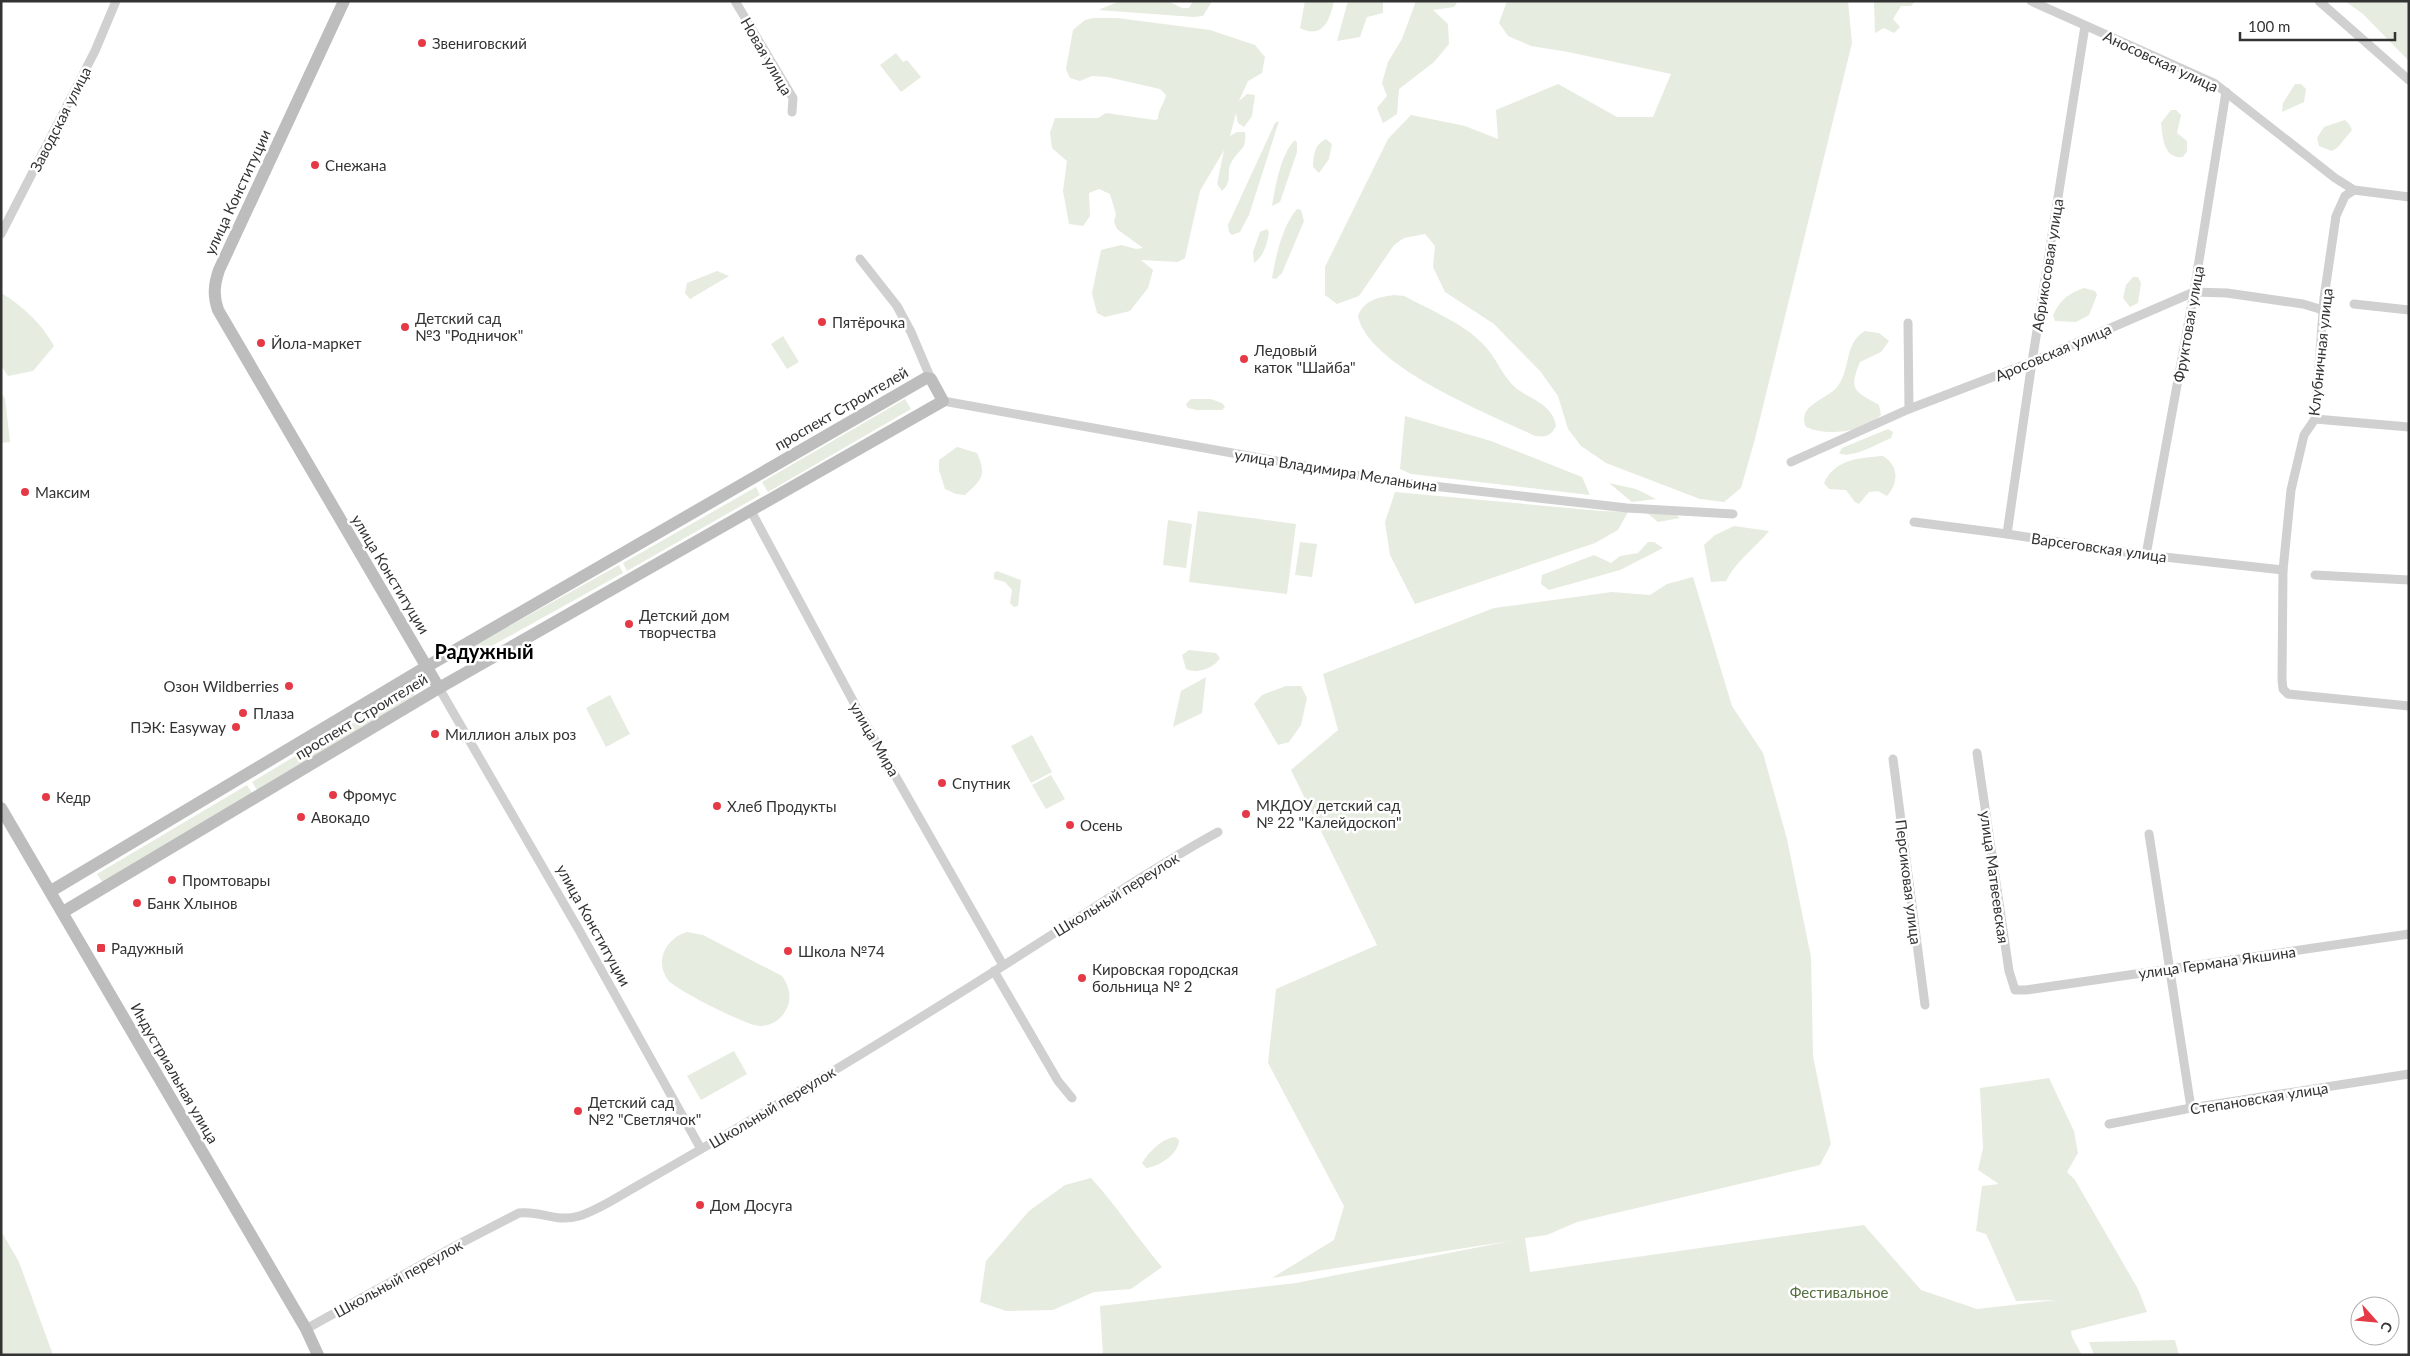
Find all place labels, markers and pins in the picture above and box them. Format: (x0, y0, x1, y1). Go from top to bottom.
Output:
place label: Звениговский (432, 34, 527, 52)
marker: Звениговский (416, 37, 428, 49)
place label: Снежана (325, 156, 386, 174)
marker: Снежана (309, 159, 321, 171)
place label: Детский сад №3 "Родничок" (415, 309, 523, 344)
place label: Пятёрочка (832, 313, 905, 331)
marker: Пятёрочка (816, 316, 828, 328)
marker: Детский сад №3 "Родничок" (399, 321, 411, 333)
place label: Йола-маркет (271, 334, 362, 352)
marker: Йола-маркет (255, 337, 267, 349)
place label: Ледовый каток "Шайба" (1253, 341, 1356, 376)
marker: Ледовый каток "Шайба" (1238, 353, 1250, 365)
place label: Максим (35, 483, 90, 501)
marker: Максим (19, 486, 31, 498)
place label: Детский дом творчества (639, 606, 730, 641)
marker: Детский дом творчества (623, 618, 635, 630)
place label: Озон Wildberries (163, 677, 279, 695)
marker: Озон Wildberries (283, 680, 295, 692)
place label: Плаза (253, 704, 294, 722)
marker: Плаза (237, 707, 249, 719)
place label: ПЭК: Easyway (130, 718, 226, 736)
marker: ПЭК: Easyway (230, 721, 242, 733)
place label: Миллион алых роз (445, 725, 577, 743)
marker: Миллион алых роз (429, 728, 441, 740)
place label: Спутник (952, 774, 1011, 792)
marker: Спутник (936, 777, 948, 789)
place label: Фромус (343, 786, 397, 804)
place label: Кедр (56, 788, 91, 806)
marker: Фромус (327, 789, 339, 801)
marker: Кедр (40, 791, 52, 803)
place label: МКДОУ детский сад № 22 "Калейдоскоп" (1256, 796, 1402, 831)
place label: Хлеб Продукты (727, 797, 836, 815)
marker: Хлеб Продукты (711, 800, 723, 812)
place label: Авокадо (311, 808, 370, 826)
marker: МКДОУ детский сад № 22 "Калейдоскоп" (1240, 808, 1252, 820)
marker: Авокадо (295, 811, 307, 823)
place label: Осень (1080, 816, 1123, 834)
marker: Осень (1064, 819, 1076, 831)
place label: Промтовары (182, 871, 270, 889)
marker: Промтовары (166, 874, 178, 886)
place label: Банк Хлынов (147, 894, 238, 912)
marker: Банк Хлынов (131, 897, 143, 909)
place label: Радужный (111, 939, 184, 957)
marker: Радужный (95, 942, 107, 954)
place label: Школа №74 (798, 942, 885, 960)
marker: Школа №74 (782, 945, 794, 957)
place label: Кировская городская больница № 2 (1092, 960, 1238, 995)
marker: Кировская городская больница № 2 (1076, 972, 1088, 984)
place label: Детский сад №2 "Светлячок" (588, 1093, 701, 1128)
marker: Детский сад №2 "Светлячок" (572, 1105, 584, 1117)
place label: Дом Досуга (710, 1196, 793, 1214)
marker: Дом Досуга (694, 1199, 706, 1211)

